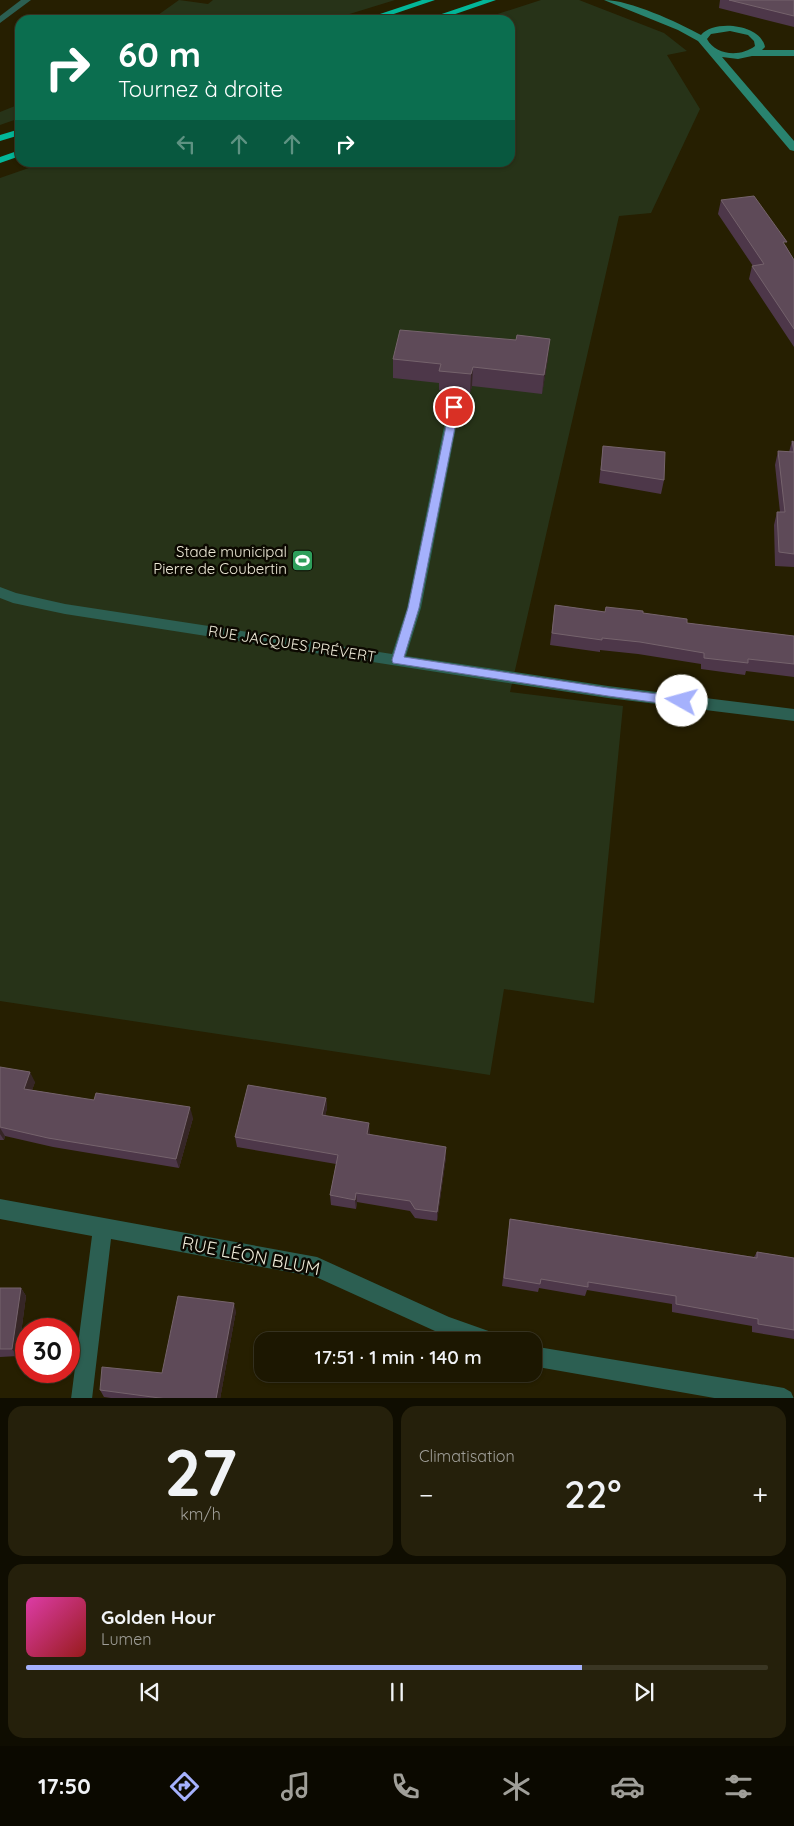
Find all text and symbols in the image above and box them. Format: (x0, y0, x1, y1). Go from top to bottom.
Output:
text: 60 m (118, 32, 201, 76)
icon: right (35, 35, 100, 100)
text: Tournez à droite (118, 75, 283, 103)
icon: left (172, 130, 200, 158)
icon: ahead (225, 130, 253, 158)
icon: ahead (278, 130, 306, 158)
icon: right (331, 130, 359, 158)
pin (433, 386, 475, 428)
icon: arrive (440, 393, 468, 421)
place label: Stade municipal Pierre de Coubertin (153, 542, 287, 578)
sports icon: Stade municipal Pierre de Coubertin (291, 549, 315, 573)
street label: RUE JACQUES PRÉVERT (207, 621, 377, 666)
position arrow (655, 674, 707, 726)
street label: RUE LÉON BLUM (180, 1231, 322, 1280)
speed limit sign: 30 (15, 1318, 80, 1383)
text: 17:51 · 1 min · 140 m (314, 1345, 482, 1369)
text: 27 (164, 1431, 237, 1512)
text: Climatisation (419, 1446, 515, 1466)
text: 22° (564, 1470, 621, 1518)
text: − (419, 1477, 434, 1512)
text: + (752, 1477, 768, 1512)
text: km/h (180, 1504, 221, 1524)
text: Golden Hour (101, 1605, 216, 1629)
text: Lumen (101, 1629, 152, 1649)
icon: previous (136, 1678, 164, 1706)
icon: pause (383, 1678, 411, 1706)
icon: next (630, 1678, 658, 1706)
icon: directions (167, 1769, 202, 1804)
icon: music (278, 1769, 313, 1804)
icon: phone (388, 1769, 423, 1804)
icon: climate (499, 1769, 534, 1804)
icon: car (610, 1769, 645, 1804)
icon: filters (721, 1769, 756, 1804)
text: 17:50 (38, 1772, 91, 1800)

